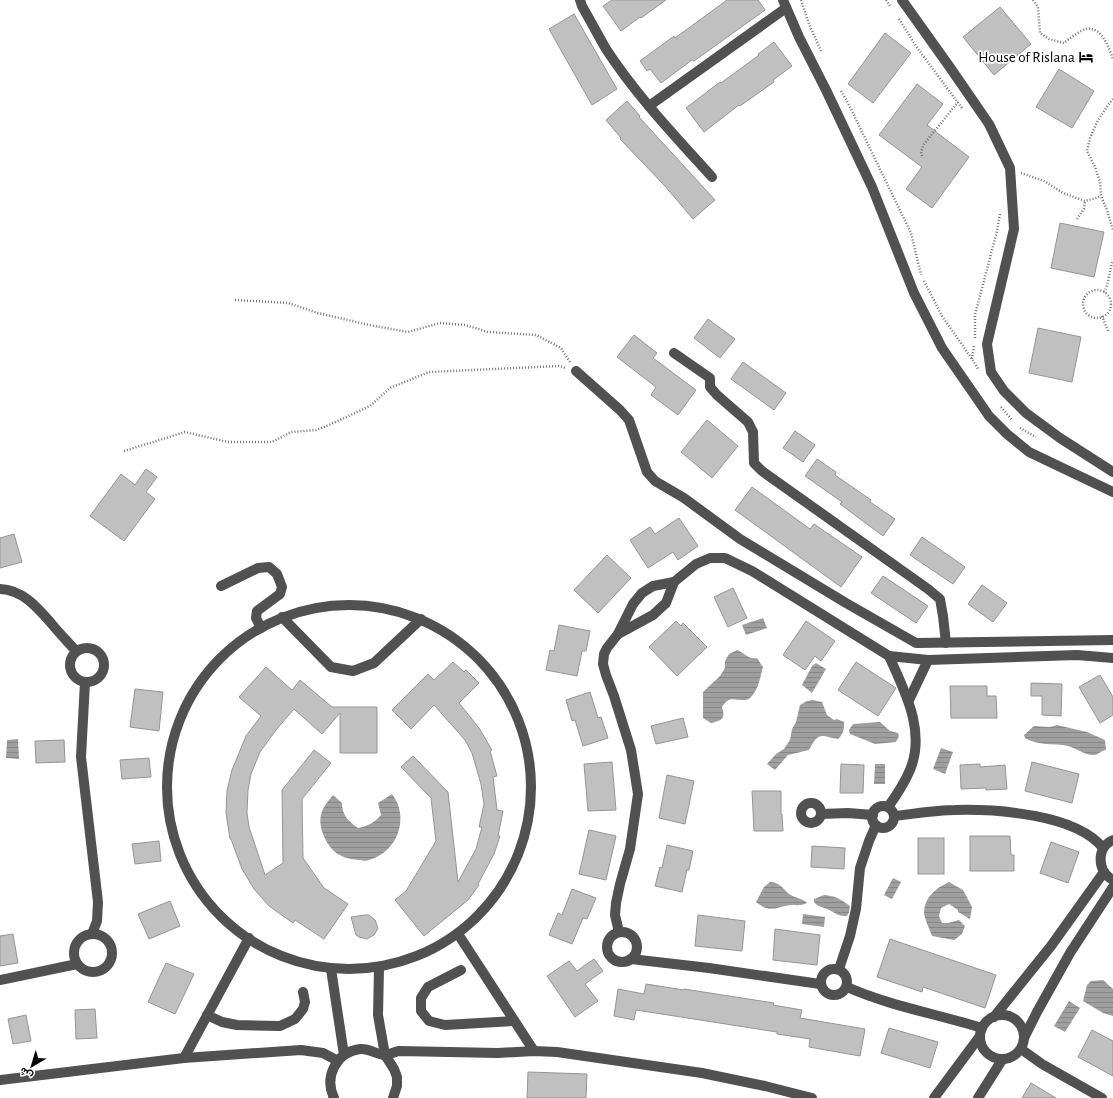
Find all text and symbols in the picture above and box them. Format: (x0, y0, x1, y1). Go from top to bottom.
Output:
hotel icon: House of Rislana (1078, 49, 1094, 65)
place label: House of Rislana (978, 50, 1075, 65)
north arrow (12, 1046, 52, 1086)
text: ش (18, 1064, 35, 1082)

